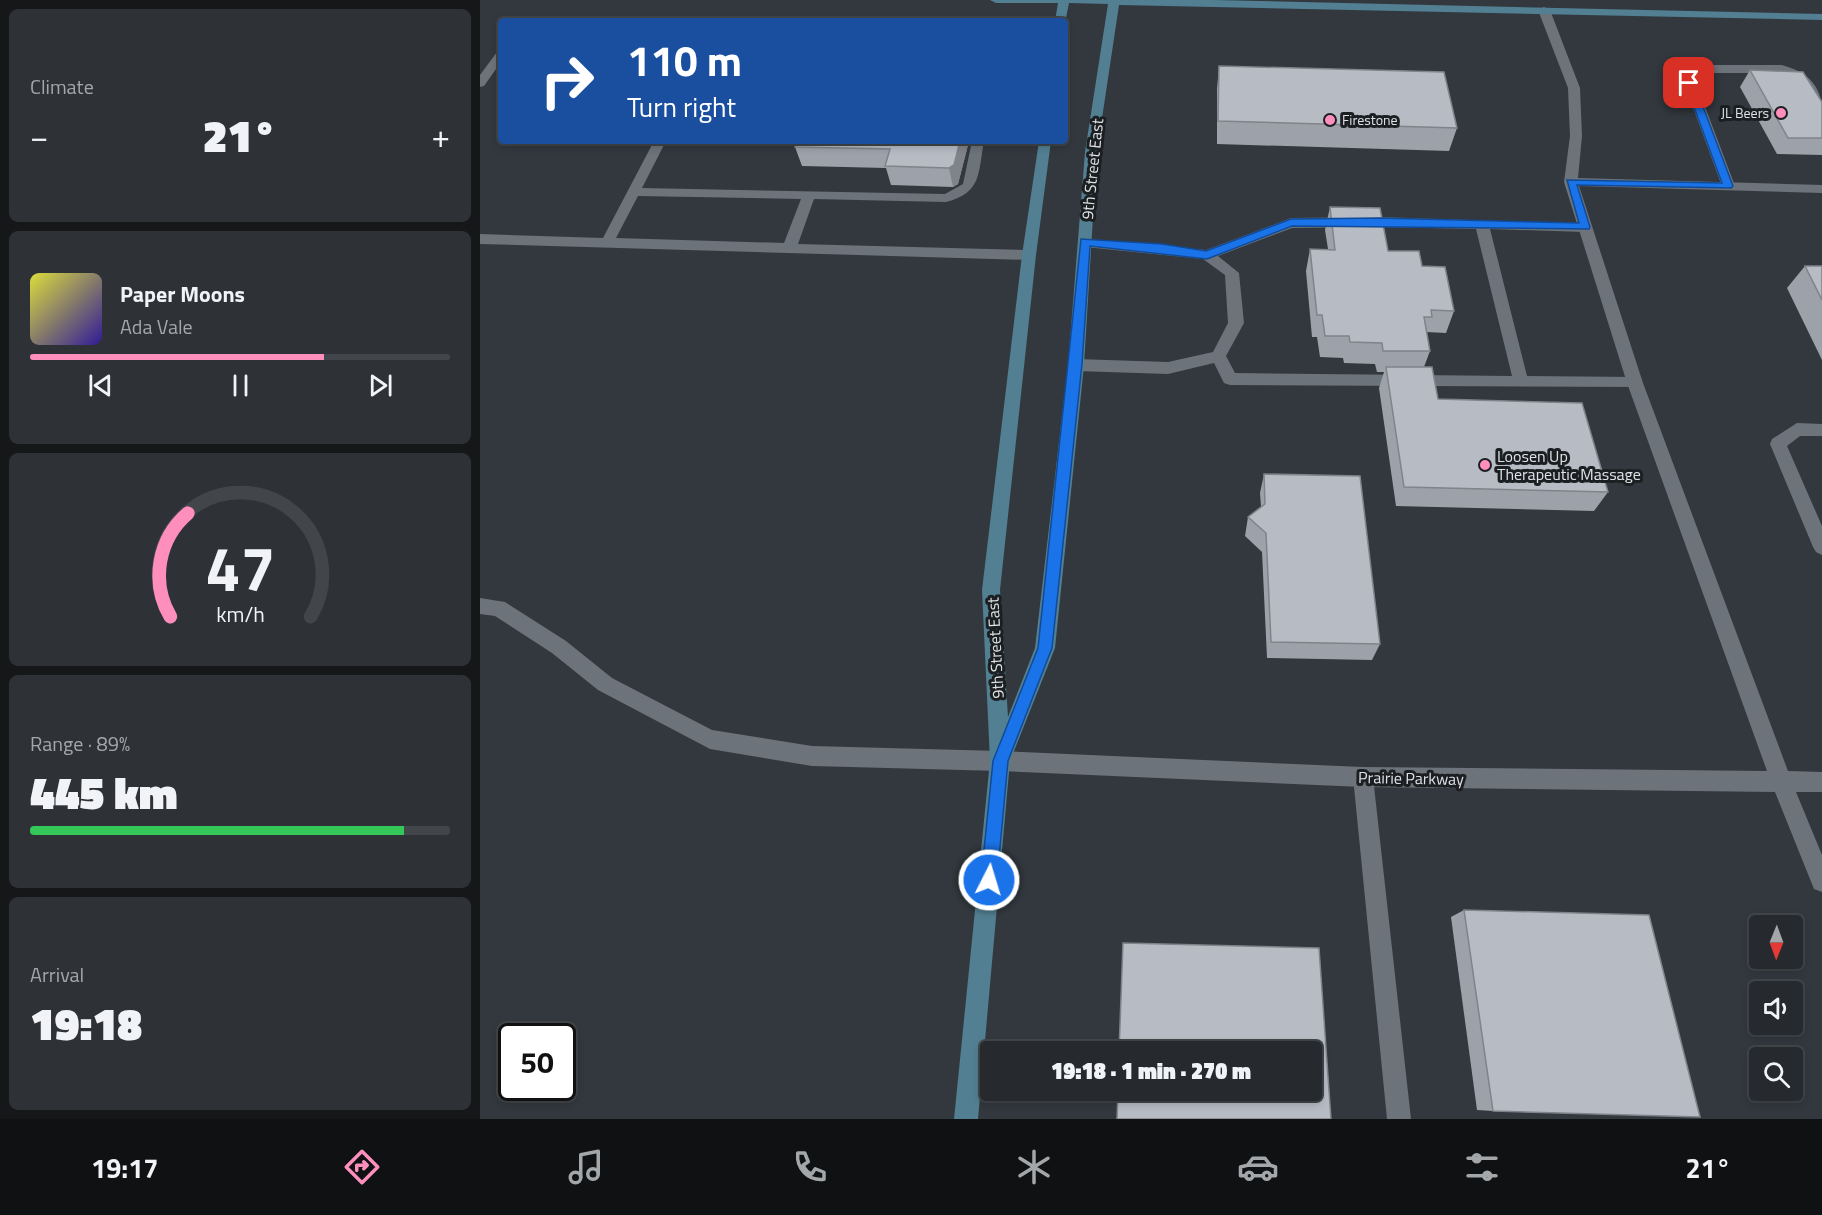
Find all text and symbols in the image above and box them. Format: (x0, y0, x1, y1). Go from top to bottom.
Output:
text: 110 m (627, 28, 742, 92)
icon: right (528, 42, 606, 120)
pin (1663, 57, 1714, 108)
icon: arrive (1672, 66, 1705, 99)
text: Climate (30, 71, 94, 102)
text: Turn right (627, 86, 736, 127)
text: 21° (203, 101, 277, 169)
place label: JL Beers (1721, 102, 1769, 123)
marker: JL Beers (1774, 106, 1788, 120)
place label: Firestone (1342, 109, 1398, 130)
text: − (30, 111, 48, 161)
text: + (432, 111, 450, 161)
marker: Firestone (1323, 113, 1337, 127)
street label: 9th Street East (1075, 117, 1109, 221)
text: Paper Moons (120, 277, 245, 311)
text: Ada Vale (120, 311, 193, 342)
icon: previous (84, 369, 117, 402)
icon: pause (224, 369, 257, 402)
icon: next (364, 369, 397, 402)
place label: Loosen Up Therapeutic Massage (1497, 444, 1641, 486)
marker: Loosen Up Therapeutic Massage (1478, 458, 1492, 472)
text: 47 (205, 520, 275, 615)
street label: 9th Street East (980, 596, 1010, 699)
text: km/h (216, 598, 264, 630)
text: Range · 89% (30, 728, 130, 759)
text: 445 km (30, 758, 178, 826)
street label: Prairie Parkway (1358, 765, 1464, 791)
position arrow (957, 848, 1021, 912)
north arrow (1749, 915, 1803, 969)
map controls (1749, 915, 1803, 1101)
text: Arrival (30, 959, 84, 990)
button: sound (1749, 981, 1803, 1035)
text: 19:18 (30, 989, 142, 1057)
speed limit sign: 50 (498, 1023, 576, 1101)
button: search (1749, 1047, 1803, 1101)
text: 19:18 · 1 min · 270 m (1051, 1054, 1251, 1088)
icon: directions (341, 1146, 383, 1188)
icon: music (565, 1146, 607, 1188)
icon: phone (789, 1146, 831, 1188)
icon: climate (1013, 1146, 1055, 1188)
icon: car (1237, 1146, 1279, 1188)
icon: filters (1461, 1146, 1503, 1188)
text: 19:17 (91, 1147, 158, 1188)
text: 21° (1685, 1147, 1731, 1188)

